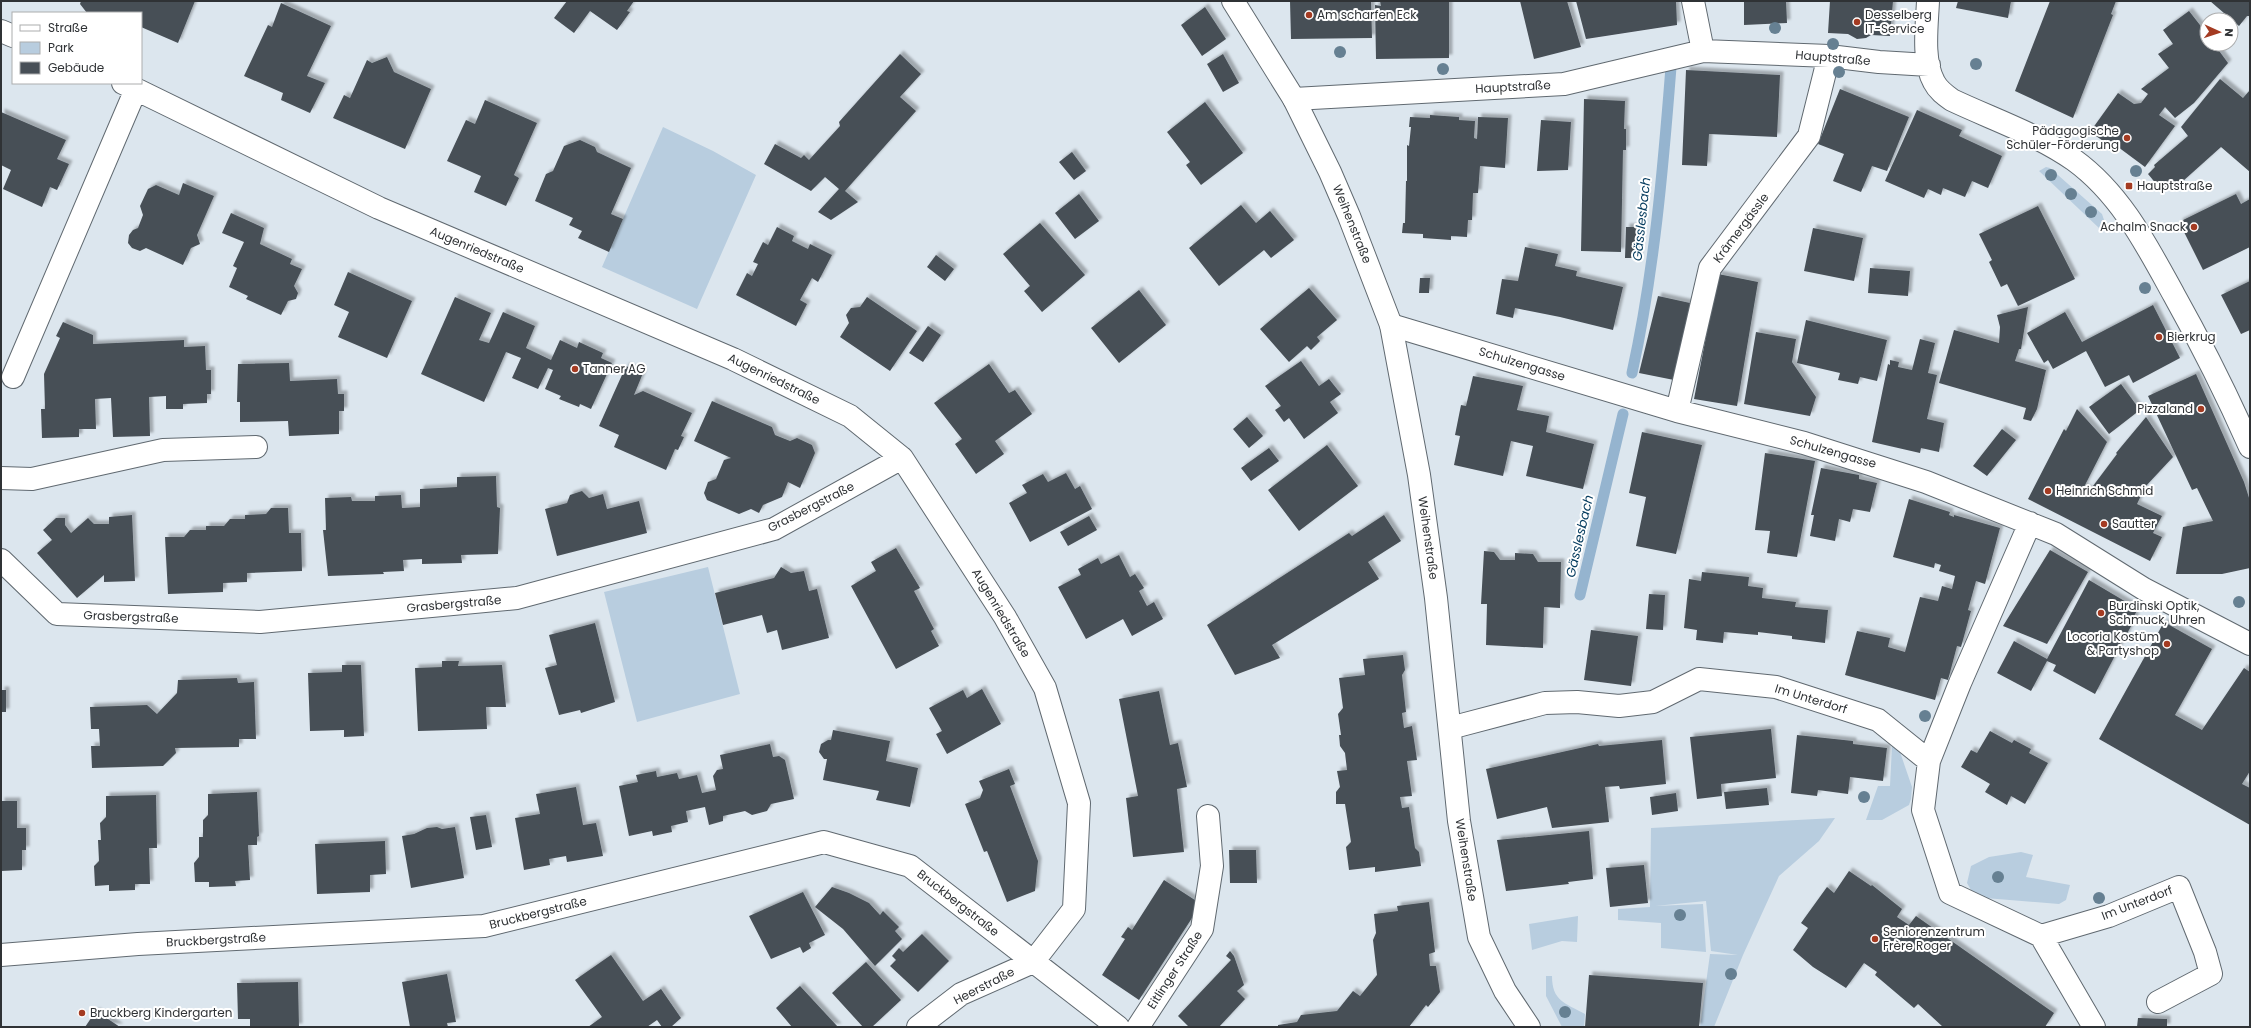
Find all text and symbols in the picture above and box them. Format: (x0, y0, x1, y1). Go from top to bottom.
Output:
place label: Am scharfen Eck (1317, 6, 1417, 23)
place label: Desselberg IT-Service (1865, 6, 1932, 37)
marker: Am scharfen Eck (1304, 10, 1314, 20)
legend (12, 12, 142, 84)
north arrow (2199, 12, 2239, 52)
marker: Desselberg IT-Service (1852, 17, 1862, 27)
text: Straße (48, 19, 88, 36)
text: N (2221, 28, 2237, 37)
text: Park (48, 39, 75, 56)
street label: Hauptstraße (1795, 46, 1871, 69)
text: Gebäude (48, 59, 104, 76)
street label: Hauptstraße (1475, 76, 1551, 97)
place label: Pädagogische Schüler-Förderung (2006, 122, 2119, 153)
marker: Pädagogische Schüler-Förderung (2122, 133, 2132, 143)
water label: Gässlesbach (1628, 176, 1655, 262)
place label: Hauptstraße (2137, 177, 2212, 194)
marker: Hauptstraße (2124, 181, 2134, 191)
street label: Weihenstraße (1329, 182, 1376, 266)
street label: Krämergässle (1709, 189, 1772, 266)
place label: Achalm Snack (2100, 218, 2187, 235)
street label: Augenriedstraße (427, 222, 527, 277)
marker: Achalm Snack (2189, 222, 2199, 232)
place label: Bierkrug (2167, 328, 2216, 345)
marker: Bierkrug (2154, 332, 2164, 342)
street label: Schulzengasse (1477, 342, 1567, 385)
street label: Augenriedstraße (725, 349, 823, 408)
place label: Tanner AG (583, 360, 646, 377)
marker: Tanner AG (570, 364, 580, 374)
place label: Pizzaland (2137, 400, 2193, 417)
marker: Pizzaland (2196, 404, 2206, 414)
street label: Schulzengasse (1788, 431, 1878, 472)
street label: Grasbergstraße (765, 477, 857, 536)
place label: Heinrich Schmid (2056, 482, 2153, 499)
marker: Heinrich Schmid (2043, 486, 2053, 496)
water label: Gässlesbach (1561, 493, 1598, 579)
street label: Weihenstraße (1414, 495, 1443, 581)
place label: Sautter (2112, 515, 2156, 532)
marker: Sautter (2099, 519, 2109, 529)
street label: Augenriedstraße (968, 565, 1035, 660)
street label: Grasbergstraße (406, 591, 502, 616)
place label: Burdinski Optik, Schmuck, Uhren (2109, 597, 2205, 628)
street label: Grasbergstraße (83, 606, 179, 627)
marker: Burdinski Optik, Schmuck, Uhren (2096, 608, 2106, 618)
place label: Locoria Kostüm & Partyshop (2067, 628, 2159, 659)
marker: Locoria Kostüm & Partyshop (2162, 639, 2172, 649)
street label: Im Unterdorf (1773, 679, 1849, 718)
street label: Weihenstraße (1452, 817, 1481, 903)
street label: Bruckbergstraße (914, 865, 1003, 940)
street label: Im Unterdorf (2099, 881, 2175, 924)
street label: Bruckbergstraße (487, 892, 588, 933)
place label: Seniorenzentrum Frère Roger (1883, 923, 1985, 954)
street label: Eitlinger Straße (1143, 927, 1206, 1012)
street label: Bruckbergstraße (166, 928, 266, 951)
marker: Seniorenzentrum Frère Roger (1870, 934, 1880, 944)
street label: Heerstraße (950, 963, 1017, 1008)
place label: Bruckberg Kindergarten (90, 1004, 232, 1021)
marker: Bruckberg Kindergarten (77, 1008, 87, 1018)

